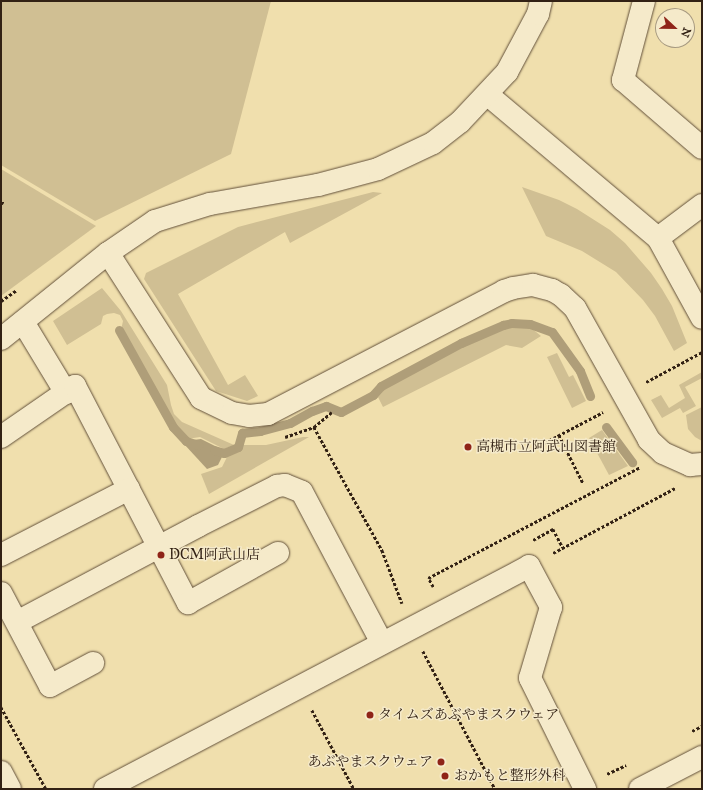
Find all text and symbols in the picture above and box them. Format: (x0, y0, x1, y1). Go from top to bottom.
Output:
north arrow (655, 8, 695, 48)
text: N (678, 26, 693, 39)
place label: 高槻市立阿武山図書館 (476, 439, 616, 455)
marker: 高槻市立阿武山図書館 (463, 442, 473, 452)
place label: DCM阿武山店 (169, 547, 260, 563)
marker: DCM阿武山店 (156, 550, 166, 560)
place label: タイムズあぶやまスクウェア (378, 707, 560, 723)
marker: タイムズあぶやまスクウェア (365, 710, 375, 720)
place label: あぶやまスクウェア (307, 754, 433, 770)
marker: あぶやまスクウェア (436, 757, 446, 767)
place label: おかもと整形外科 (454, 768, 566, 784)
marker: おかもと整形外科 (439, 770, 451, 782)

